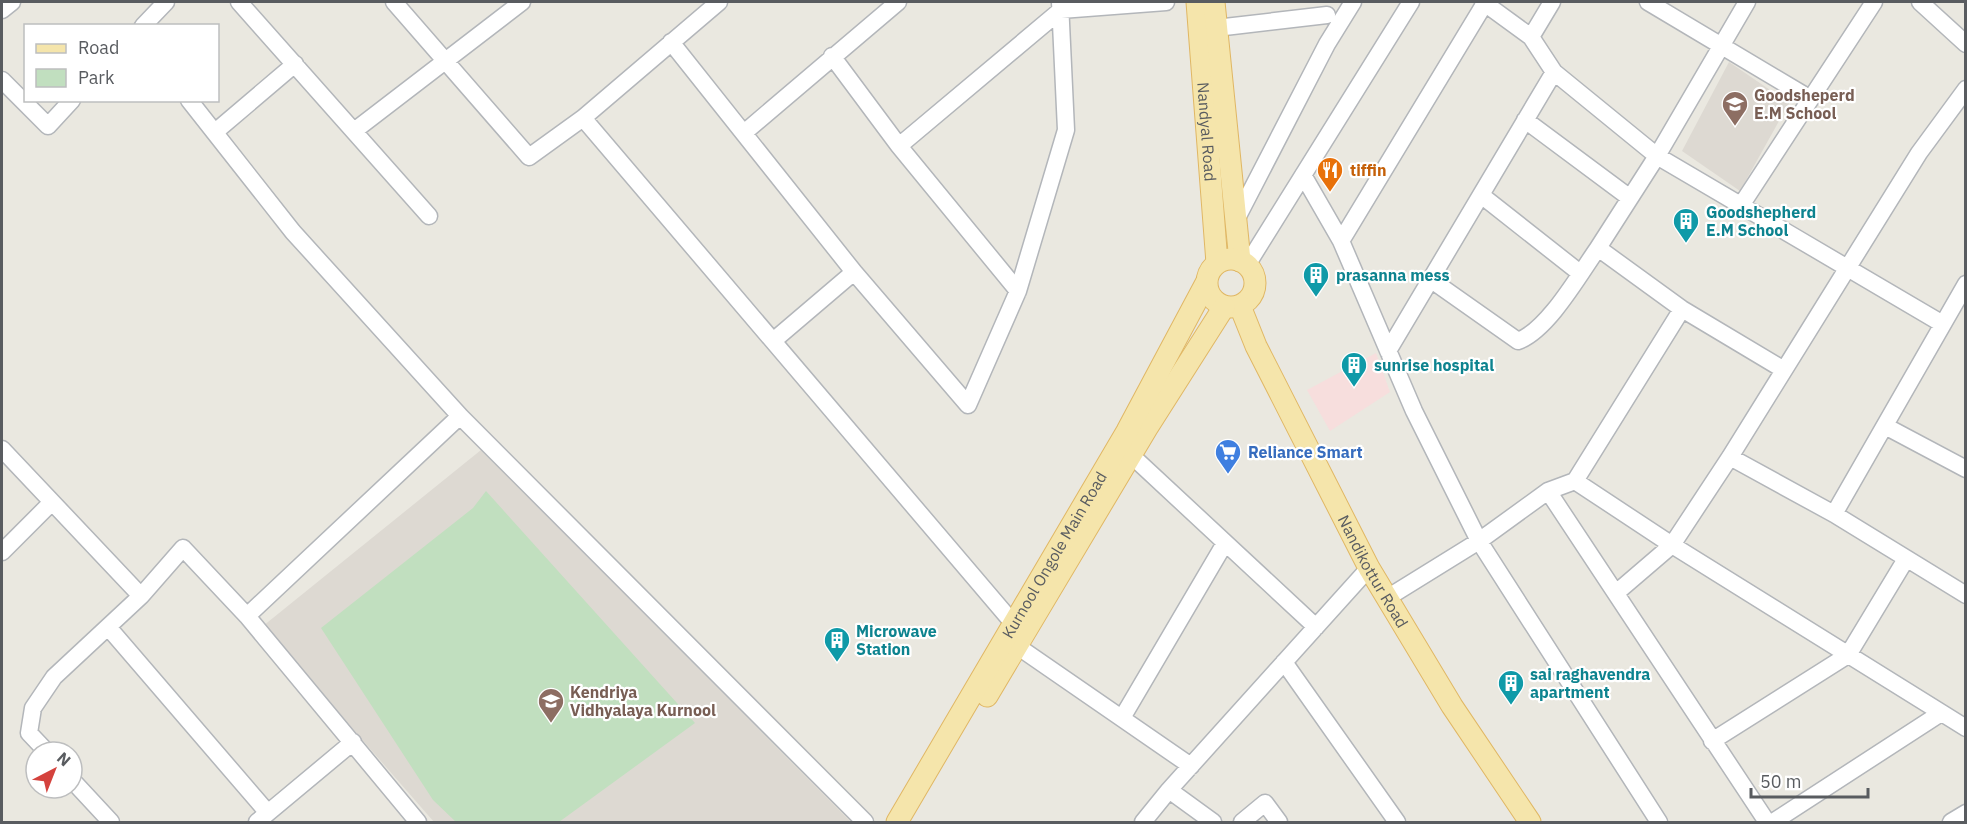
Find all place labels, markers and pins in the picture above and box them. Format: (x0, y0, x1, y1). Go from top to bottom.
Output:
place label: Goodsheperd E.M School (1754, 85, 1855, 123)
school or university icon: Goodsheperd E.M School (1720, 89, 1750, 127)
restaurant icon: tiffin (1315, 155, 1345, 193)
place label: tiffin (1350, 160, 1386, 180)
place label: Goodshepherd E.M School (1706, 202, 1816, 240)
building icon: Goodshepherd E.M School (1671, 206, 1701, 244)
building icon: prasanna mess (1301, 260, 1331, 298)
place label: prasanna mess (1336, 265, 1450, 285)
building icon: sunrise hospital (1339, 350, 1369, 388)
place label: sunrise hospital (1374, 355, 1494, 375)
supermarket icon: Reliance Smart (1213, 437, 1243, 475)
place label: Reliance Smart (1248, 442, 1363, 462)
place label: Microwave Station (856, 621, 937, 659)
building icon: Microwave Station (822, 625, 852, 663)
place label: sai raghavendra apartment (1530, 664, 1650, 702)
building icon: sai raghavendra apartment (1496, 668, 1526, 706)
place label: Kendriya Vidhyalaya Kurnool (570, 682, 716, 720)
school or university icon: Kendriya Vidhyalaya Kurnool (536, 686, 566, 724)

